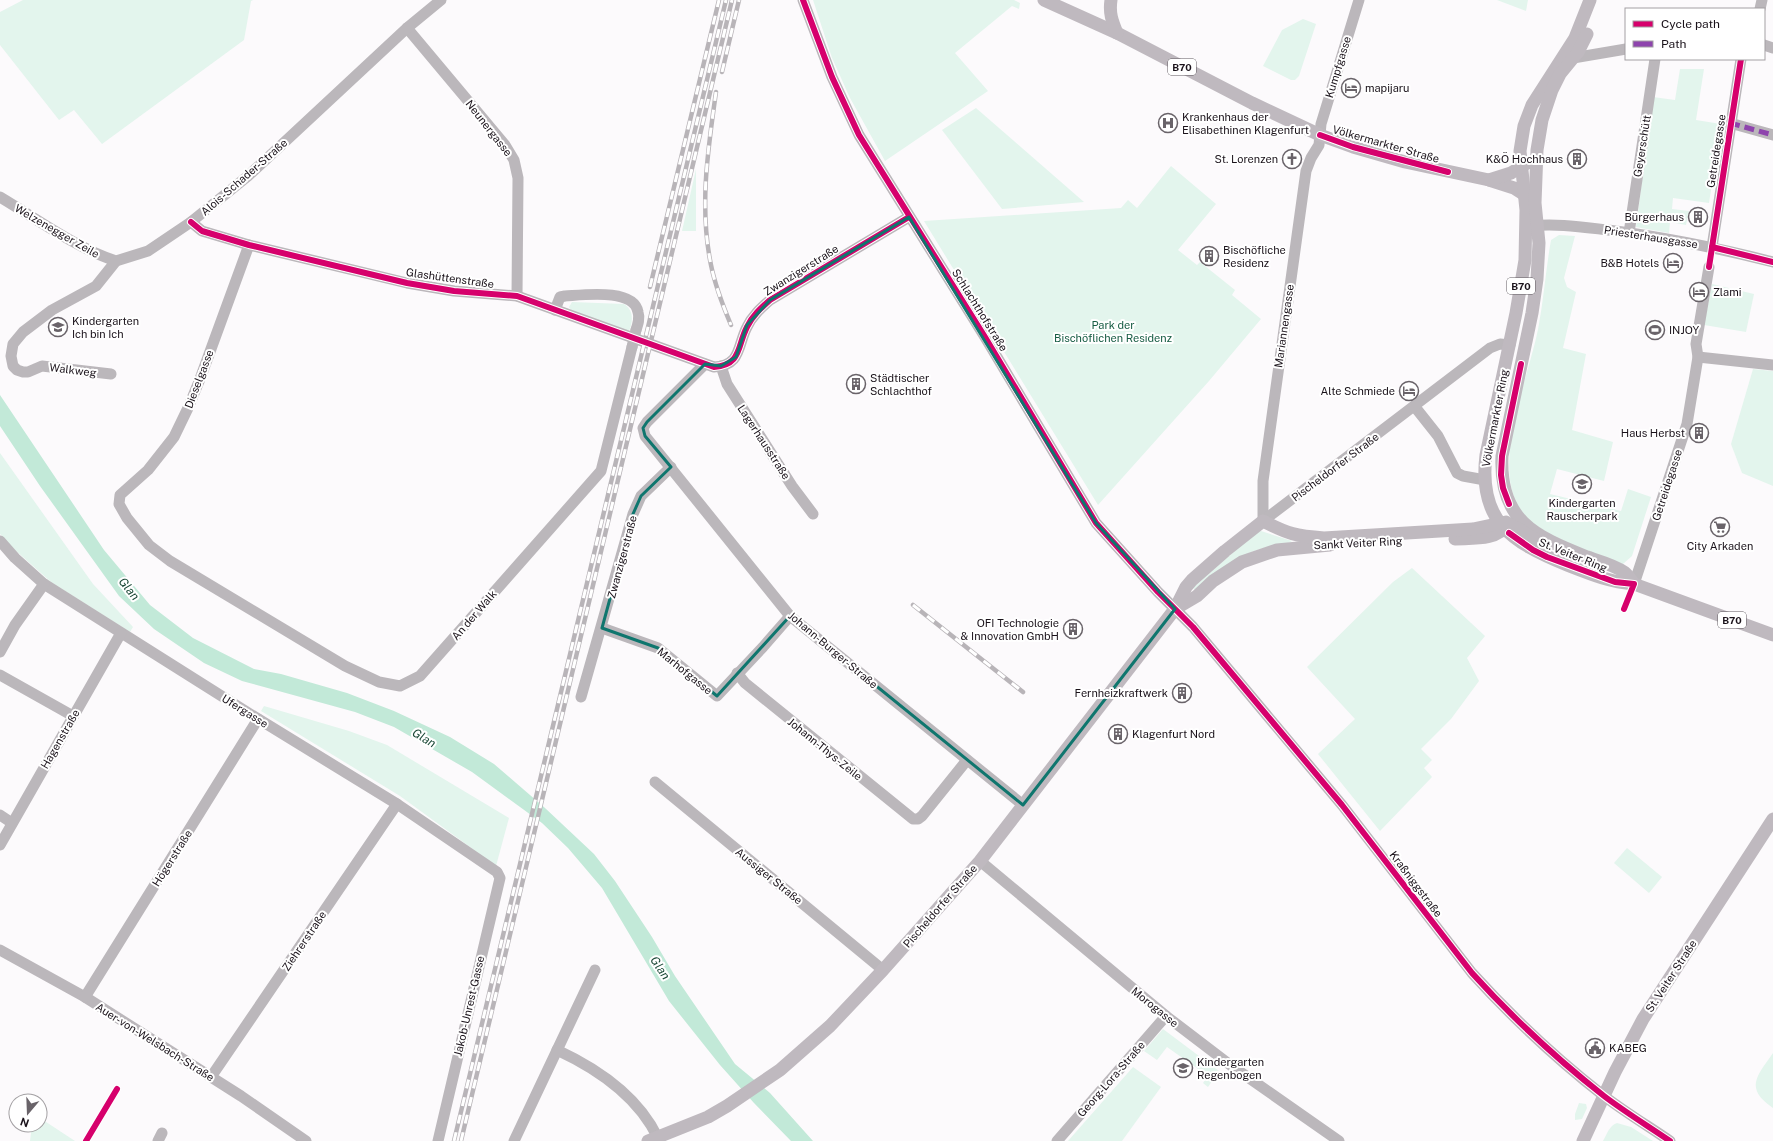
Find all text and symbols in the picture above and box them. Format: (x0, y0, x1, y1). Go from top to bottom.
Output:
legend (1625, 8, 1765, 60)
text: Cycle path (1661, 17, 1720, 31)
street label: Kumpfgasse (1323, 35, 1353, 99)
text: Path (1661, 37, 1687, 51)
road number: B70 (1168, 59, 1196, 75)
hotel icon: mapijaru (1340, 77, 1362, 99)
place label: mapijaru (1365, 82, 1410, 94)
street label: Neunergasse (463, 98, 515, 158)
place label: Krankenhaus der Elisabethinen Klagenfurt (1182, 111, 1309, 136)
hospital icon: Krankenhaus der Elisabethinen Klagenfurt (1157, 112, 1179, 134)
street label: Getreidegasse (1704, 113, 1728, 189)
street label: Geyerschütt (1631, 114, 1653, 178)
street label: Völkermarkter Straße (1331, 123, 1441, 165)
street label: Alois-Schader-Straße (198, 136, 290, 218)
church icon: St. Lorenzen (1281, 148, 1303, 170)
building icon: K&Ö Hochhaus (1566, 148, 1588, 170)
place label: K&Ö Hochhaus (1486, 152, 1563, 165)
place label: St. Lorenzen (1215, 153, 1278, 165)
street label: Welzenegger Zeile (13, 202, 101, 260)
building icon: Bürgerhaus (1687, 206, 1709, 228)
place label: Bürgerhaus (1624, 211, 1684, 223)
street label: Priesterhausgasse (1603, 224, 1699, 250)
street label: Zwanzigerstraße (762, 242, 840, 298)
place label: Bischöfliche Residenz (1223, 244, 1286, 269)
building icon: Bischöfliche Residenz (1198, 245, 1220, 267)
hotel icon: B&B Hotels (1662, 252, 1684, 274)
place label: B&B Hotels (1600, 257, 1659, 269)
street label: Glashüttenstraße (405, 266, 495, 290)
street label: Schlachthofstraße (950, 267, 1010, 353)
road number: B70 (1507, 278, 1535, 294)
hotel icon: Zlami (1688, 281, 1710, 303)
street label: Mariannengasse (1272, 283, 1296, 369)
place label: Zlami (1713, 286, 1741, 298)
place label: Kindergarten Ich bin Ich (72, 315, 139, 340)
school or university icon: Kindergarten Ich bin Ich (47, 316, 69, 338)
park label: Park der Bischöflichen Residenz (1054, 319, 1172, 344)
sports icon: INJOY (1644, 319, 1666, 341)
place label: INJOY (1669, 324, 1699, 336)
street label: Dieselgasse (182, 348, 216, 410)
street label: Walkweg (49, 361, 97, 379)
street label: Völkermarkter Ring (1480, 368, 1510, 468)
place label: Städtischer Schlachthof (870, 372, 933, 397)
building icon: Städtischer Schlachthof (845, 373, 867, 395)
hotel icon: Alte Schmiede (1398, 380, 1420, 402)
place label: Alte Schmiede (1320, 385, 1395, 397)
street label: Lagerhausstraße (735, 402, 793, 482)
building icon: Haus Herbst (1688, 422, 1710, 444)
place label: Haus Herbst (1621, 427, 1685, 439)
street label: Pischeldorfer Straße (1289, 430, 1381, 504)
street label: Getreidegasse (1650, 448, 1684, 522)
school or university icon: Kindergarten Rauscherpark (1571, 473, 1593, 495)
place label: Kindergarten Rauscherpark (1546, 497, 1618, 522)
street label: Zwanzigerstraße (605, 514, 639, 600)
supermarket icon: City Arkaden (1709, 516, 1731, 538)
street label: Sankt Veiter Ring (1313, 535, 1403, 551)
street label: St. Veiter Ring (1537, 536, 1609, 574)
place label: City Arkaden (1687, 540, 1753, 552)
water label: Glan (116, 575, 143, 603)
street label: An der Walk (449, 588, 499, 642)
street label: Johann-Burger-Straße (786, 609, 880, 691)
road number: B70 (1718, 612, 1746, 628)
place label: OFI Technologie & Innovation GmbH (961, 617, 1059, 642)
building icon: OFI Technologie & Innovation GmbH (1062, 618, 1084, 640)
street label: Marhofgasse (655, 645, 715, 697)
building icon: Fernheizkraftwerk (1171, 682, 1193, 704)
place label: Fernheizkraftwerk (1075, 687, 1168, 699)
street label: Ufergasse (220, 692, 270, 730)
street label: Hagenstraße (38, 707, 82, 771)
street label: Johann-Thys-Zeile (786, 715, 864, 783)
building icon: Klagenfurt Nord (1107, 723, 1129, 745)
water label: Glan (410, 726, 439, 751)
place label: Klagenfurt Nord (1132, 728, 1215, 740)
street label: Högerstraße (150, 828, 194, 888)
street label: Aussiger Straße (733, 845, 805, 907)
street label: Kraßniggstraße (1387, 849, 1445, 919)
street label: Pischeldorfer Straße (901, 862, 979, 950)
street label: Ziehrerstraße (280, 909, 328, 973)
street label: St. Veiter Straße (1643, 938, 1699, 1014)
water label: Glan (647, 954, 673, 983)
street label: Jakob-Unrest-Gasse (452, 955, 486, 1057)
street label: Morogasse (1129, 985, 1181, 1029)
street label: Auer-von-Welsbach-Straße (94, 1001, 216, 1083)
public building icon: KABEG (1584, 1037, 1606, 1059)
street label: Georg-Lora-Straße (1075, 1039, 1147, 1119)
place label: KABEG (1609, 1042, 1647, 1054)
place label: Kindergarten Regenbogen (1197, 1056, 1264, 1081)
school or university icon: Kindergarten Regenbogen (1172, 1057, 1194, 1079)
north arrow (8, 1093, 48, 1133)
text: N (19, 1115, 31, 1130)

